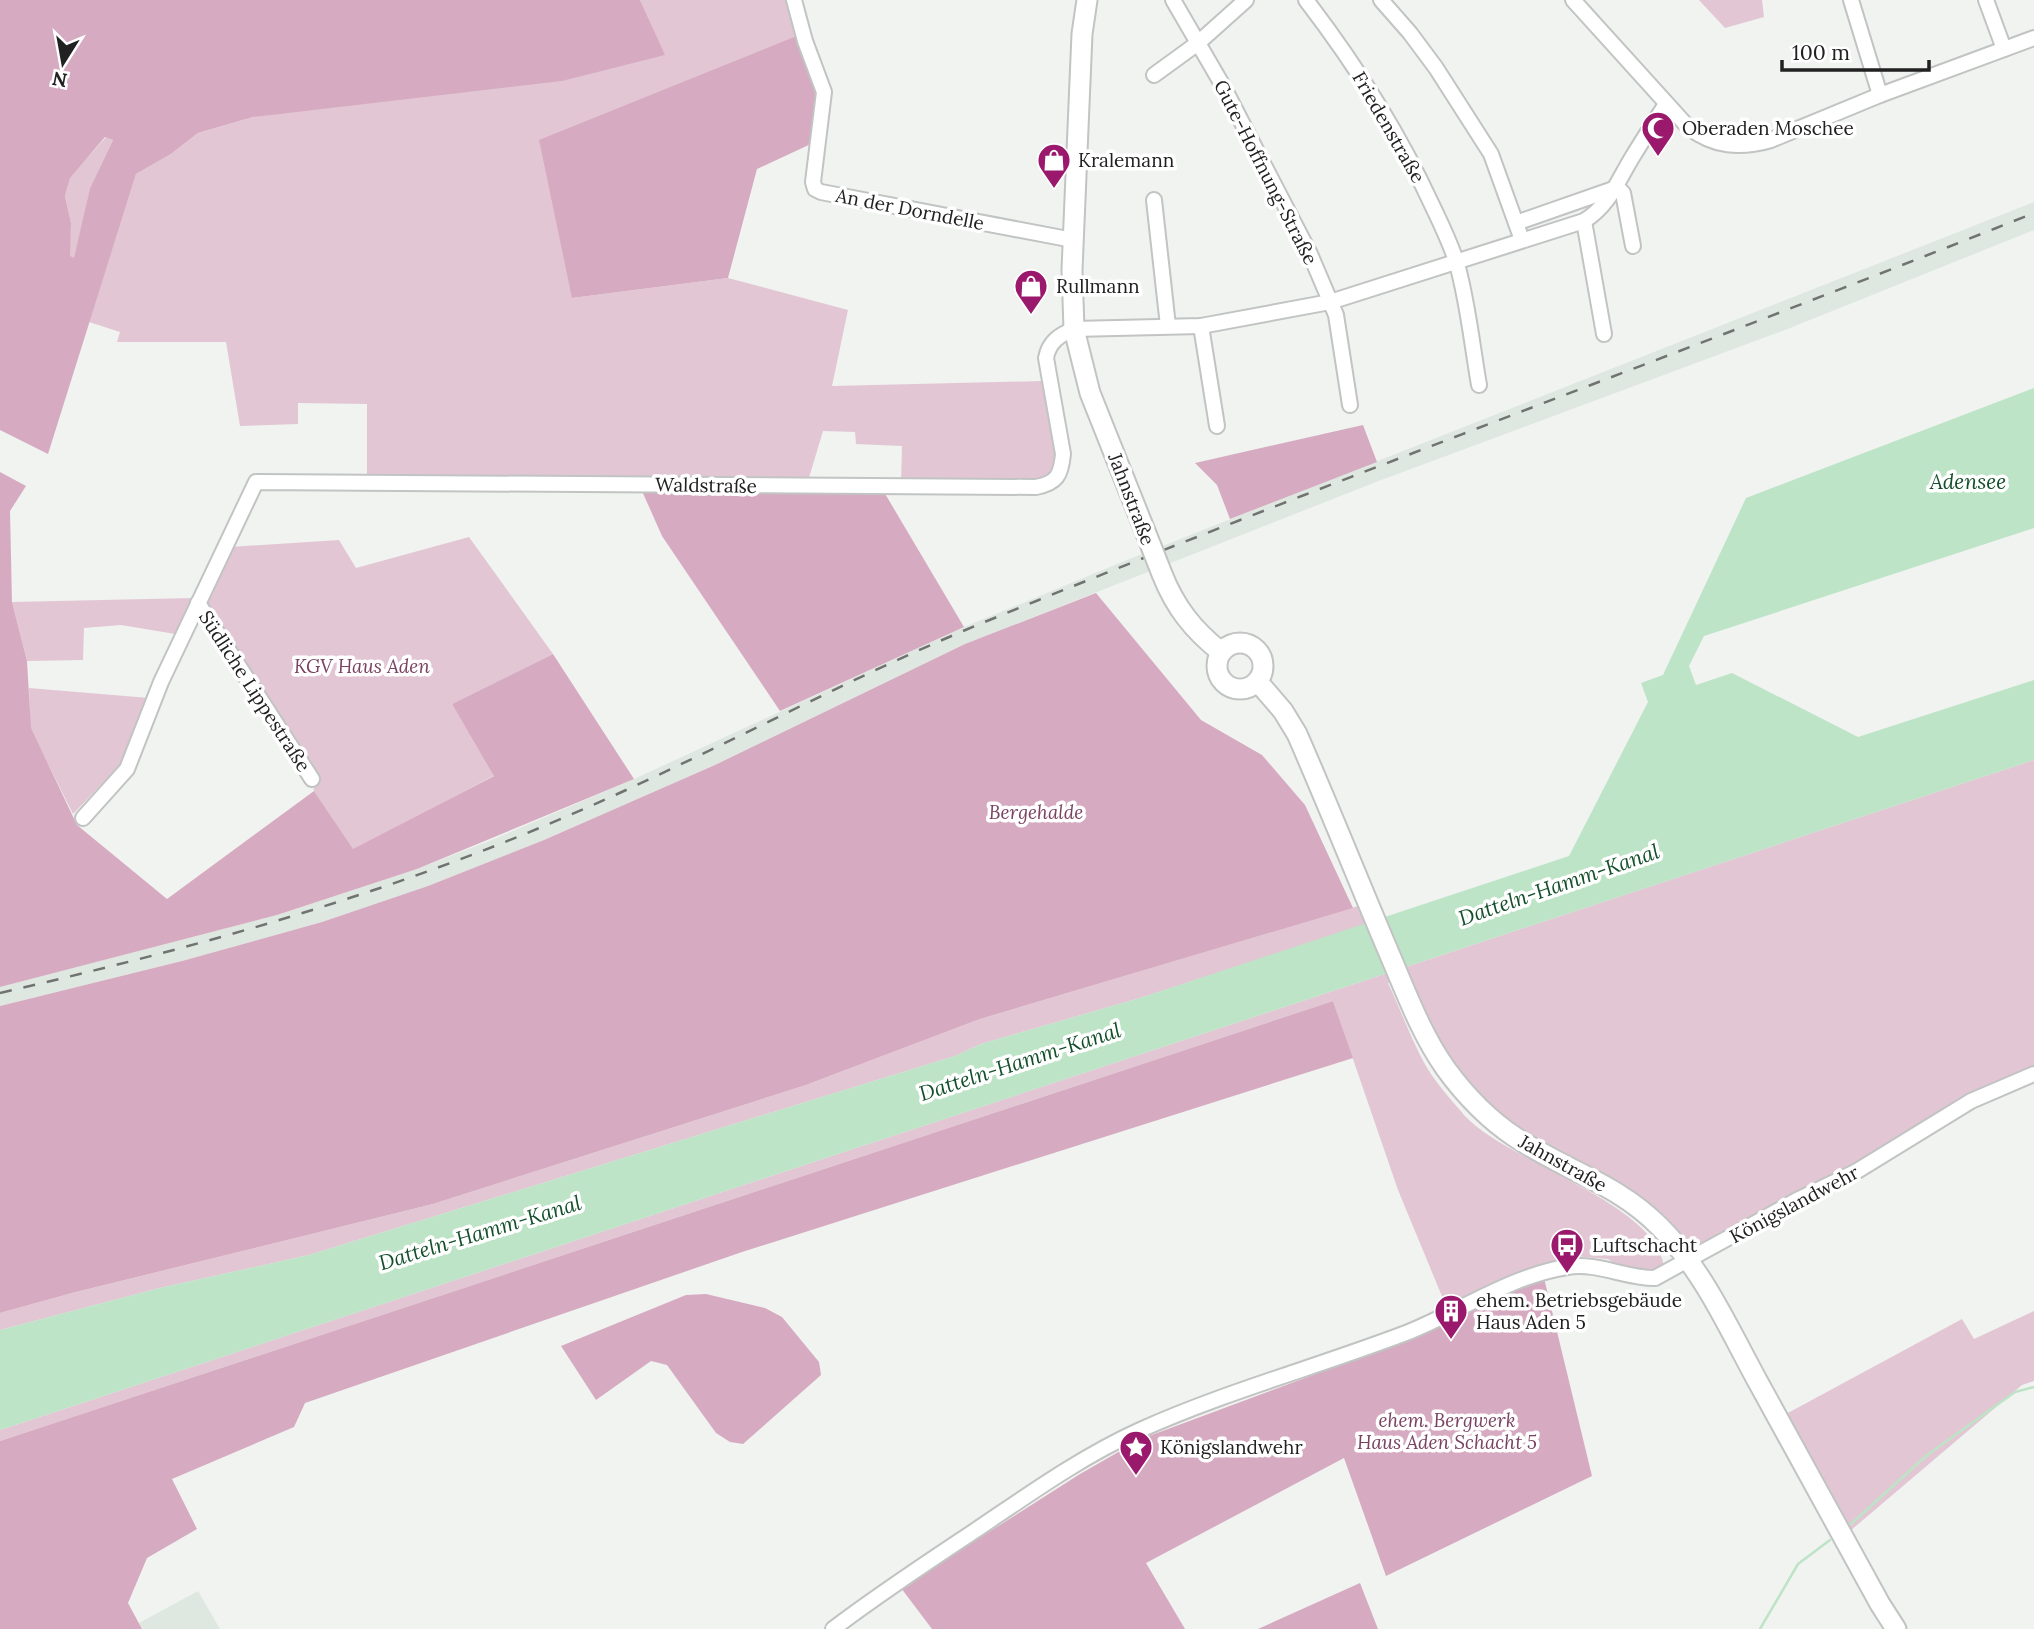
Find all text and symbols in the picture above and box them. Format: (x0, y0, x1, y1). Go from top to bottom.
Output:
north arrow (28, 28, 98, 98)
scale bar (1782, 28, 1929, 72)
text: 100 m (1792, 39, 1850, 66)
text: N (50, 66, 69, 93)
street label: Friedenstraße (1347, 67, 1431, 187)
street label: Gute-Hoffnung-Straße (1209, 76, 1323, 268)
mosque icon: Oberaden Moschee (1639, 109, 1677, 158)
place label: Oberaden Moschee (1682, 116, 1854, 140)
shop icon: Kralemann (1035, 141, 1073, 190)
place label: Kralemann (1078, 148, 1174, 172)
street label: An der Dorndelle (833, 183, 986, 235)
shop icon: Rullmann (1012, 267, 1050, 316)
place label: Rullmann (1056, 274, 1139, 298)
street label: Jahnstraße (1103, 449, 1161, 548)
water label: Adensee (1929, 468, 2006, 495)
street label: Waldstraße (655, 472, 757, 498)
street label: Südliche Lippestraße (194, 606, 316, 776)
park label: KGV Haus Aden (294, 654, 430, 678)
park label: Bergehalde (989, 800, 1083, 824)
water label: Datteln-Hamm-Kanal (1455, 837, 1663, 932)
water label: Datteln-Hamm-Kanal (916, 1016, 1124, 1107)
street label: Jahnstraße (1514, 1129, 1611, 1197)
street label: Königslandwehr (1725, 1160, 1863, 1248)
water label: Datteln-Hamm-Kanal (375, 1189, 585, 1276)
bus stop icon: Luftschacht (1548, 1226, 1586, 1275)
place label: Luftschacht (1592, 1233, 1698, 1257)
place label: ehem. Betriebsgebäude Haus Aden 5 (1476, 1288, 1682, 1334)
building icon: ehem. Betriebsgebäude Haus Aden 5 (1432, 1292, 1470, 1341)
park label: ehem. Bergwerk Haus Aden Schacht 5 (1357, 1408, 1537, 1454)
place icon: Königslandwehr (1117, 1428, 1155, 1477)
place label: Königslandwehr (1160, 1435, 1303, 1459)

